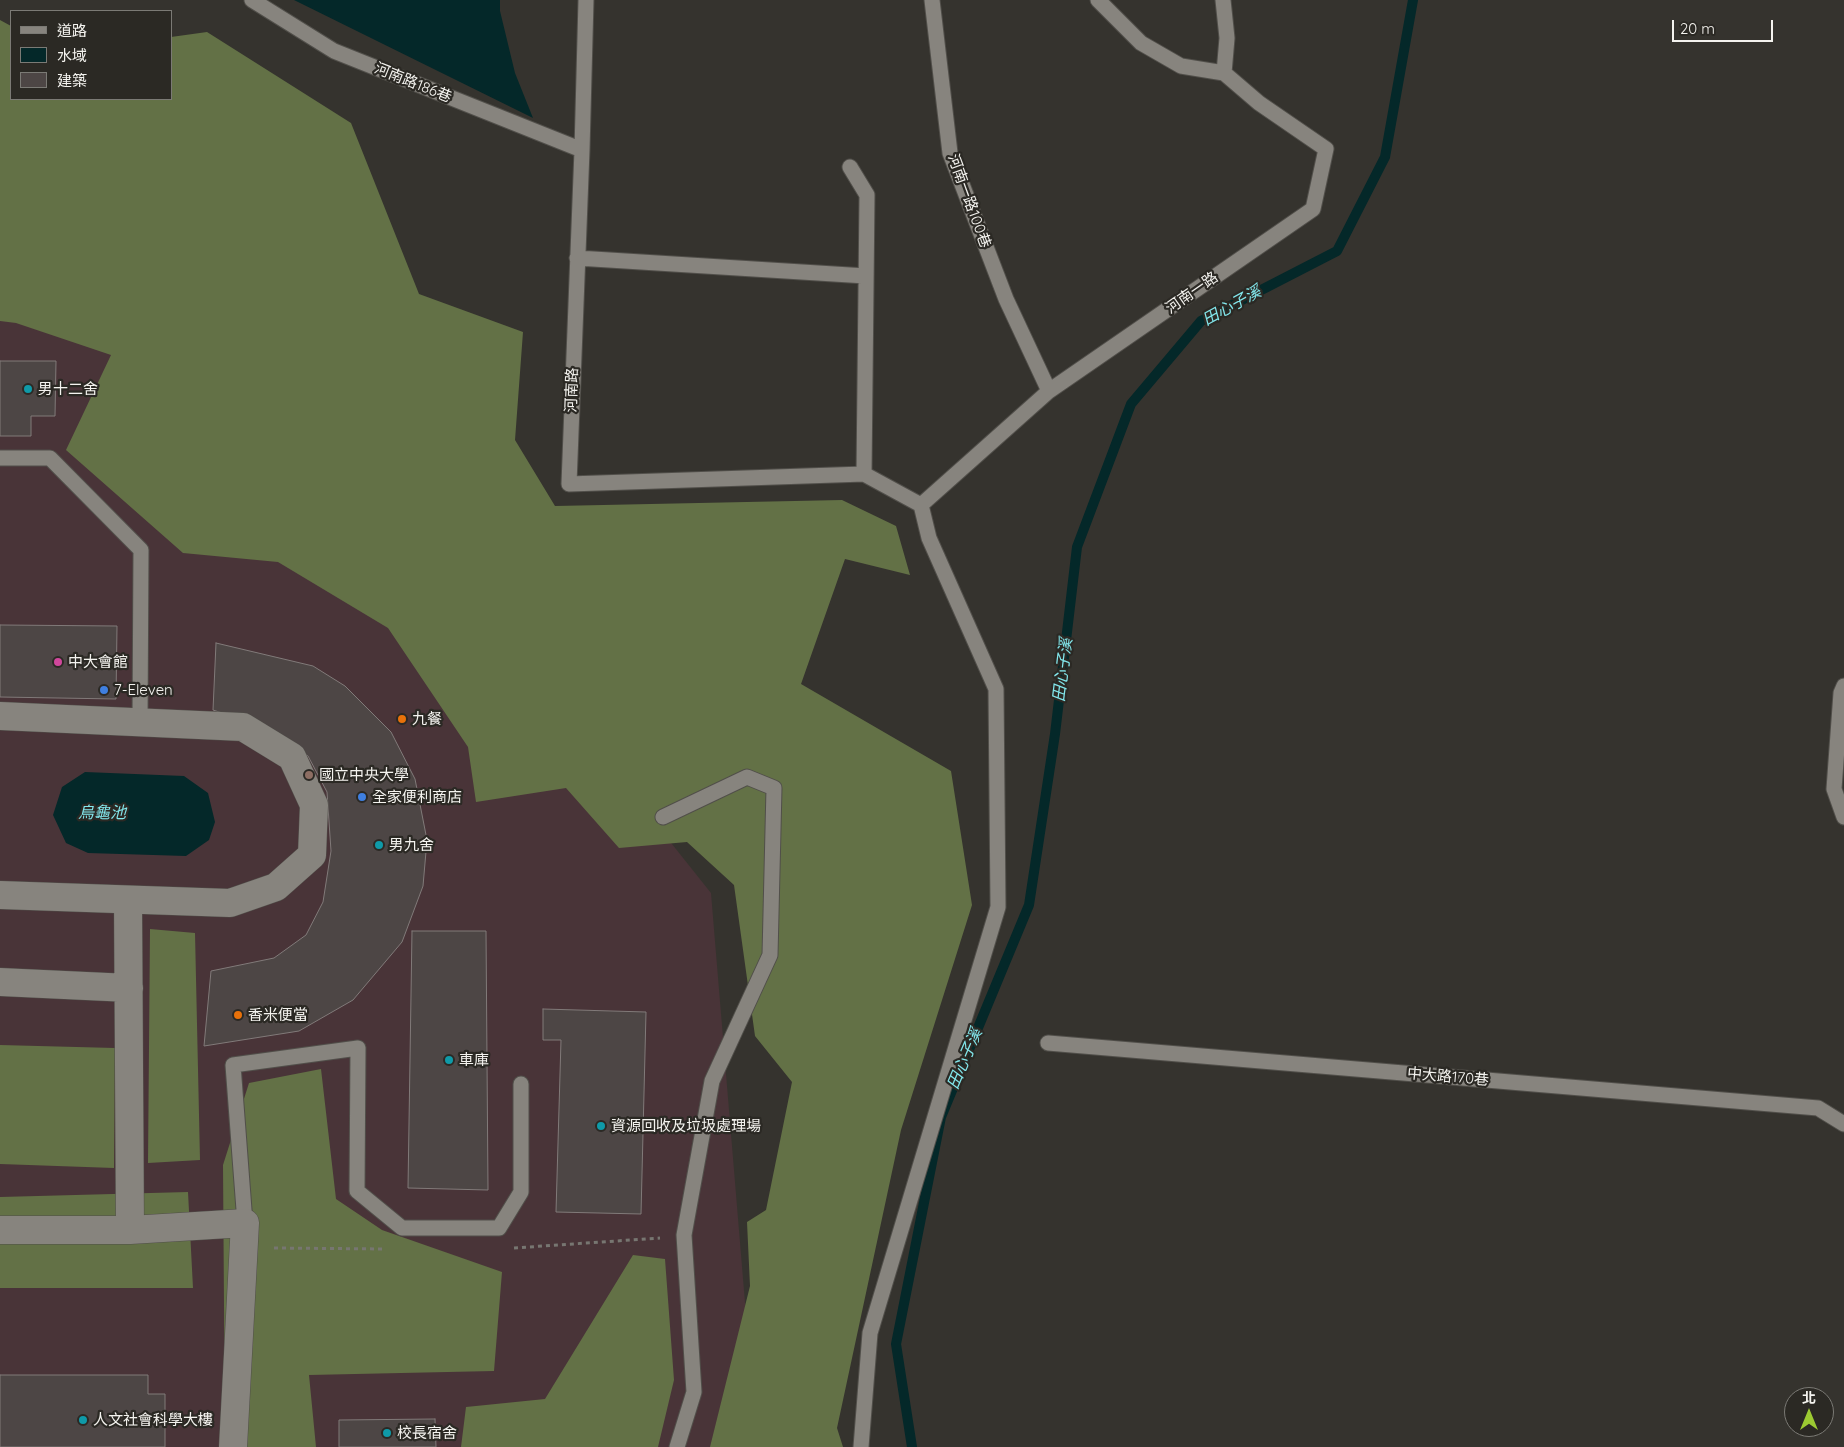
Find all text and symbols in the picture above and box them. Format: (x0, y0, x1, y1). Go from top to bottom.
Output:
legend (10, 10, 172, 100)
scale bar (1674, 10, 1775, 42)
text: 20 m (1680, 19, 1715, 38)
text: 道路 (57, 21, 87, 40)
text: 水域 (57, 46, 87, 65)
street label: 河南路186巷 (372, 59, 454, 107)
text: 建築 (57, 71, 87, 90)
street label: 河南一路100巷 (944, 152, 994, 250)
street label: 河南一路 (1162, 268, 1222, 318)
water label: 田心子溪 (1199, 282, 1265, 330)
street label: 河南路 (562, 367, 582, 413)
place label: 男十二舍 (38, 380, 98, 398)
marker: 男十二舍 (22, 383, 34, 395)
water label: 田心子溪 (1050, 637, 1076, 703)
place label: 中大會館 (68, 653, 128, 671)
marker: 中大會館 (52, 656, 64, 668)
place label: 7-Eleven (114, 681, 173, 699)
marker: 7-Eleven (98, 684, 110, 696)
place label: 九餐 (412, 710, 442, 728)
marker: 九餐 (396, 713, 408, 725)
place label: 國立中央大學 (319, 766, 409, 784)
marker: 國立中央大學 (303, 769, 315, 781)
place label: 全家便利商店 (372, 788, 462, 806)
marker: 全家便利商店 (356, 791, 368, 803)
water label: 烏龜池 (78, 803, 126, 823)
place label: 男九舍 (389, 836, 434, 854)
marker: 男九舍 (373, 839, 385, 851)
place label: 香米便當 (248, 1006, 308, 1024)
marker: 香米便當 (232, 1009, 244, 1021)
water label: 田心子溪 (944, 1026, 986, 1092)
place label: 車庫 (459, 1051, 489, 1069)
marker: 車庫 (443, 1054, 455, 1066)
street label: 中大路170巷 (1406, 1064, 1490, 1090)
place label: 資源回收及垃圾處理場 (611, 1117, 761, 1135)
marker: 資源回收及垃圾處理場 (595, 1120, 607, 1132)
north arrow (1784, 1387, 1834, 1437)
text: 北 (1802, 1389, 1816, 1407)
place label: 人文社會科學大樓 (93, 1411, 213, 1429)
marker: 人文社會科學大樓 (77, 1414, 89, 1426)
place label: 校長宿舍 (397, 1424, 457, 1442)
marker: 校長宿舍 (381, 1427, 393, 1439)

